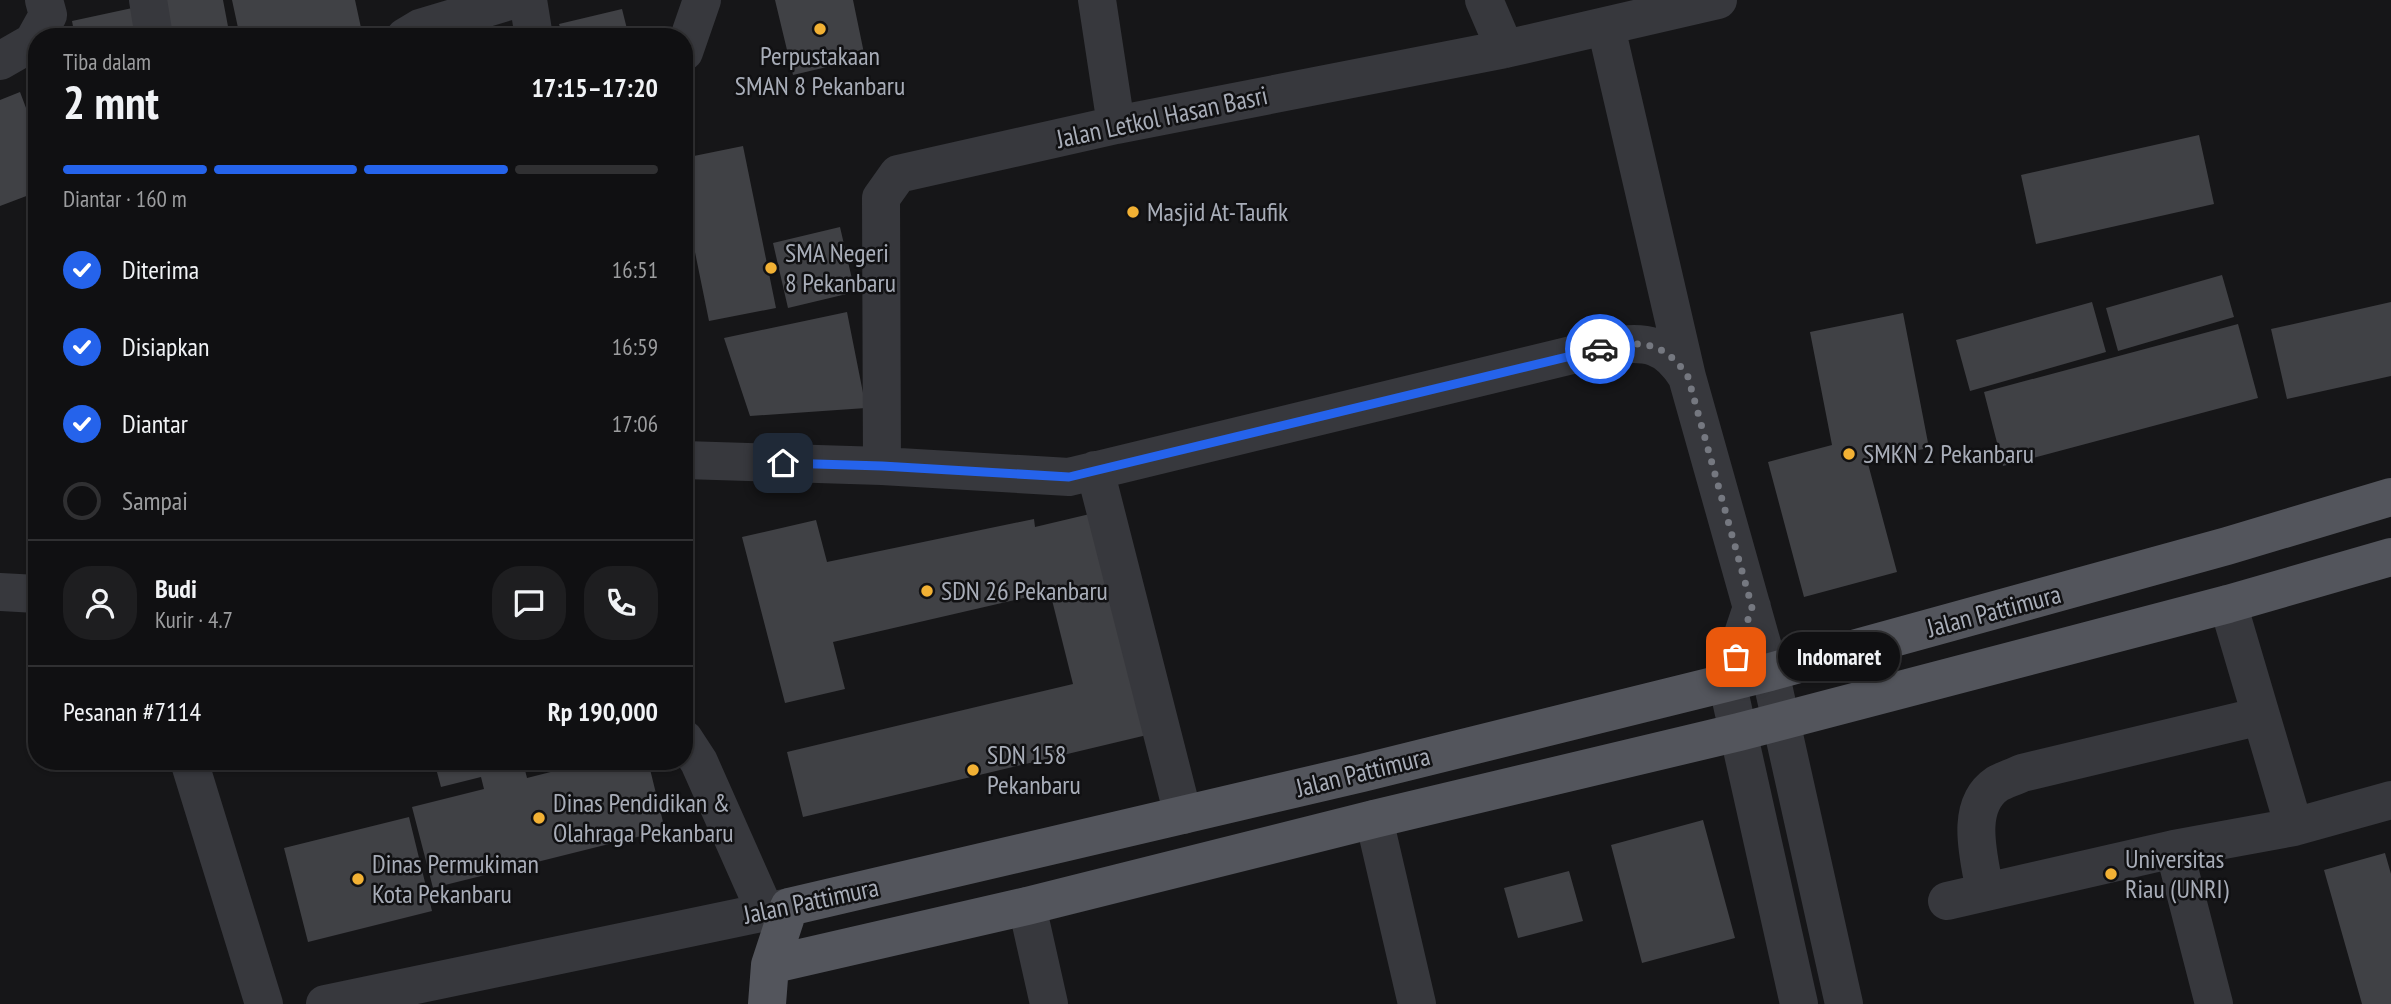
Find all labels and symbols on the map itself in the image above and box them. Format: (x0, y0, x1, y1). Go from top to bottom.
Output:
marker: Perpustakaan SMAN 8 Pekanbaru (812, 21, 828, 37)
place label: Perpustakaan SMAN 8 Pekanbaru (735, 39, 905, 102)
street label: Jalan Letkol Hasan Basri (1052, 78, 1270, 155)
place label: Masjid At-Taufik (1147, 195, 1288, 228)
marker: Masjid At-Taufik (1125, 204, 1141, 220)
place label: SMA Negeri 8 Pekanbaru (785, 236, 896, 299)
marker: SMA Negeri 8 Pekanbaru (763, 260, 779, 276)
courier (1565, 314, 1635, 384)
pin (753, 433, 813, 493)
place label: SMKN 2 Pekanbaru (1863, 437, 2034, 470)
marker: SMKN 2 Pekanbaru (1841, 446, 1857, 462)
place label: SDN 26 Pekanbaru (941, 574, 1108, 607)
street label: Jalan Pattimura (1922, 577, 2064, 644)
marker: SDN 26 Pekanbaru (919, 583, 935, 599)
pin (1706, 627, 1766, 687)
callout: Indomaret (1778, 632, 1900, 682)
place label: SDN 158 Pekanbaru (987, 738, 1081, 801)
street label: Jalan Pattimura (1291, 739, 1433, 804)
marker: SDN 158 Pekanbaru (965, 762, 981, 778)
place label: Dinas Pendidikan & Olahraga Pekanbaru (553, 786, 734, 849)
marker: Dinas Pendidikan & Olahraga Pekanbaru (531, 810, 547, 826)
place label: Universitas Riau (UNRI) (2125, 842, 2229, 905)
place label: Dinas Permukiman Kota Pekanbaru (372, 847, 539, 910)
marker: Universitas Riau (UNRI) (2103, 866, 2119, 882)
street label: Jalan Pattimura (739, 870, 881, 931)
marker: Dinas Permukiman Kota Pekanbaru (350, 871, 366, 887)

